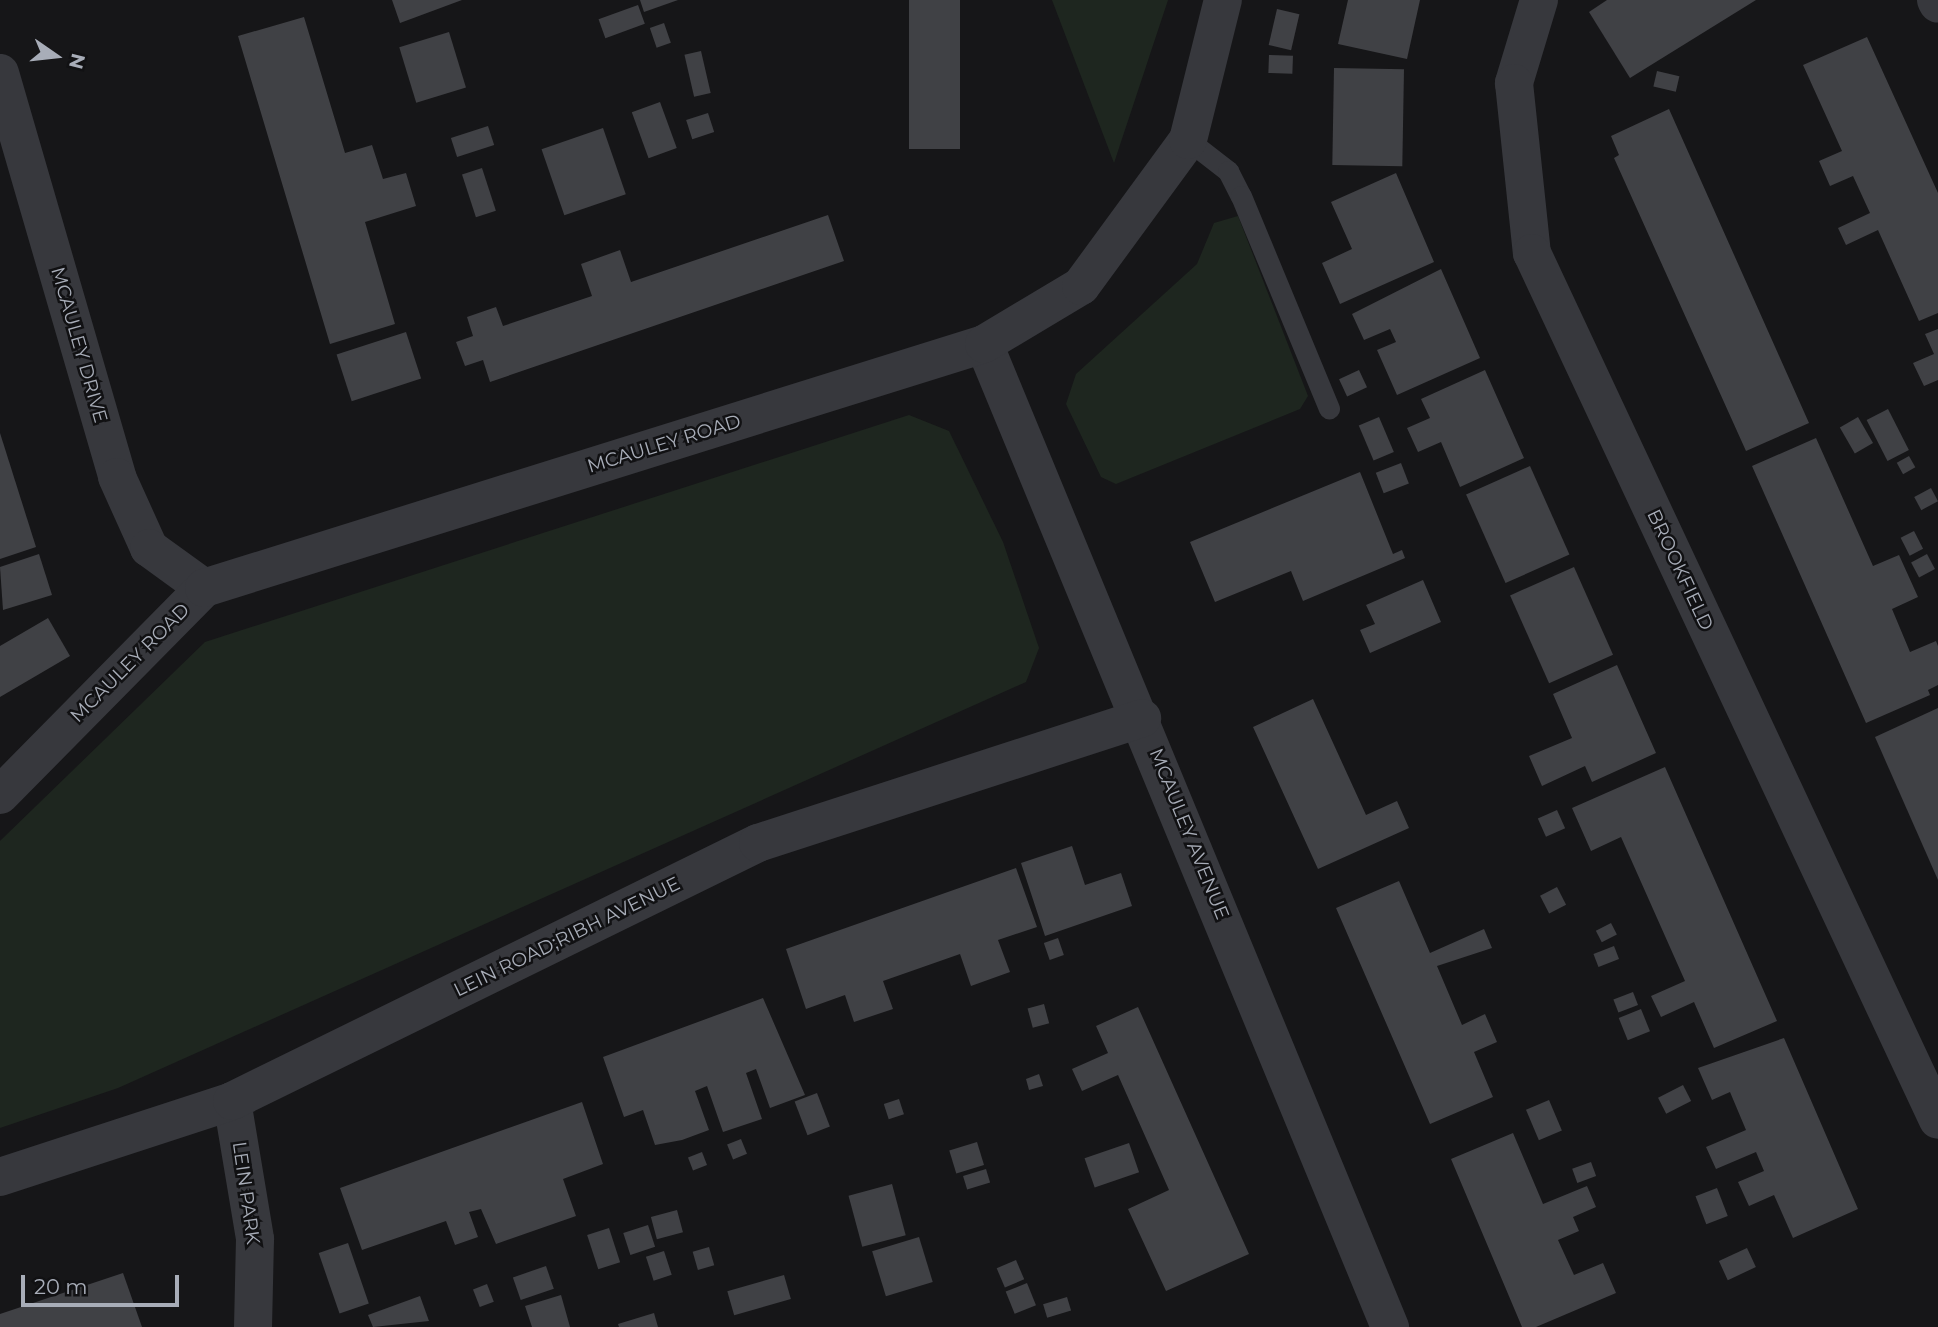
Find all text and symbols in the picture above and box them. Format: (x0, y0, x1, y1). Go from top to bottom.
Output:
north arrow (21, 21, 91, 91)
text: N (64, 51, 90, 71)
street label: MCAULEY DRIVE (46, 264, 112, 426)
street label: MCAULEY ROAD (585, 410, 743, 478)
street label: BROOKFIELD (1642, 506, 1718, 634)
street label: MCAULEY ROAD (66, 599, 194, 727)
street label: MCAULEY AVENUE (1144, 745, 1234, 923)
street label: LEIN ROAD;RIBH AVENUE (450, 872, 684, 1002)
street label: LEIN PARK (227, 1140, 265, 1246)
scale bar (24, 1260, 182, 1304)
text: 20 m (34, 1274, 88, 1299)

